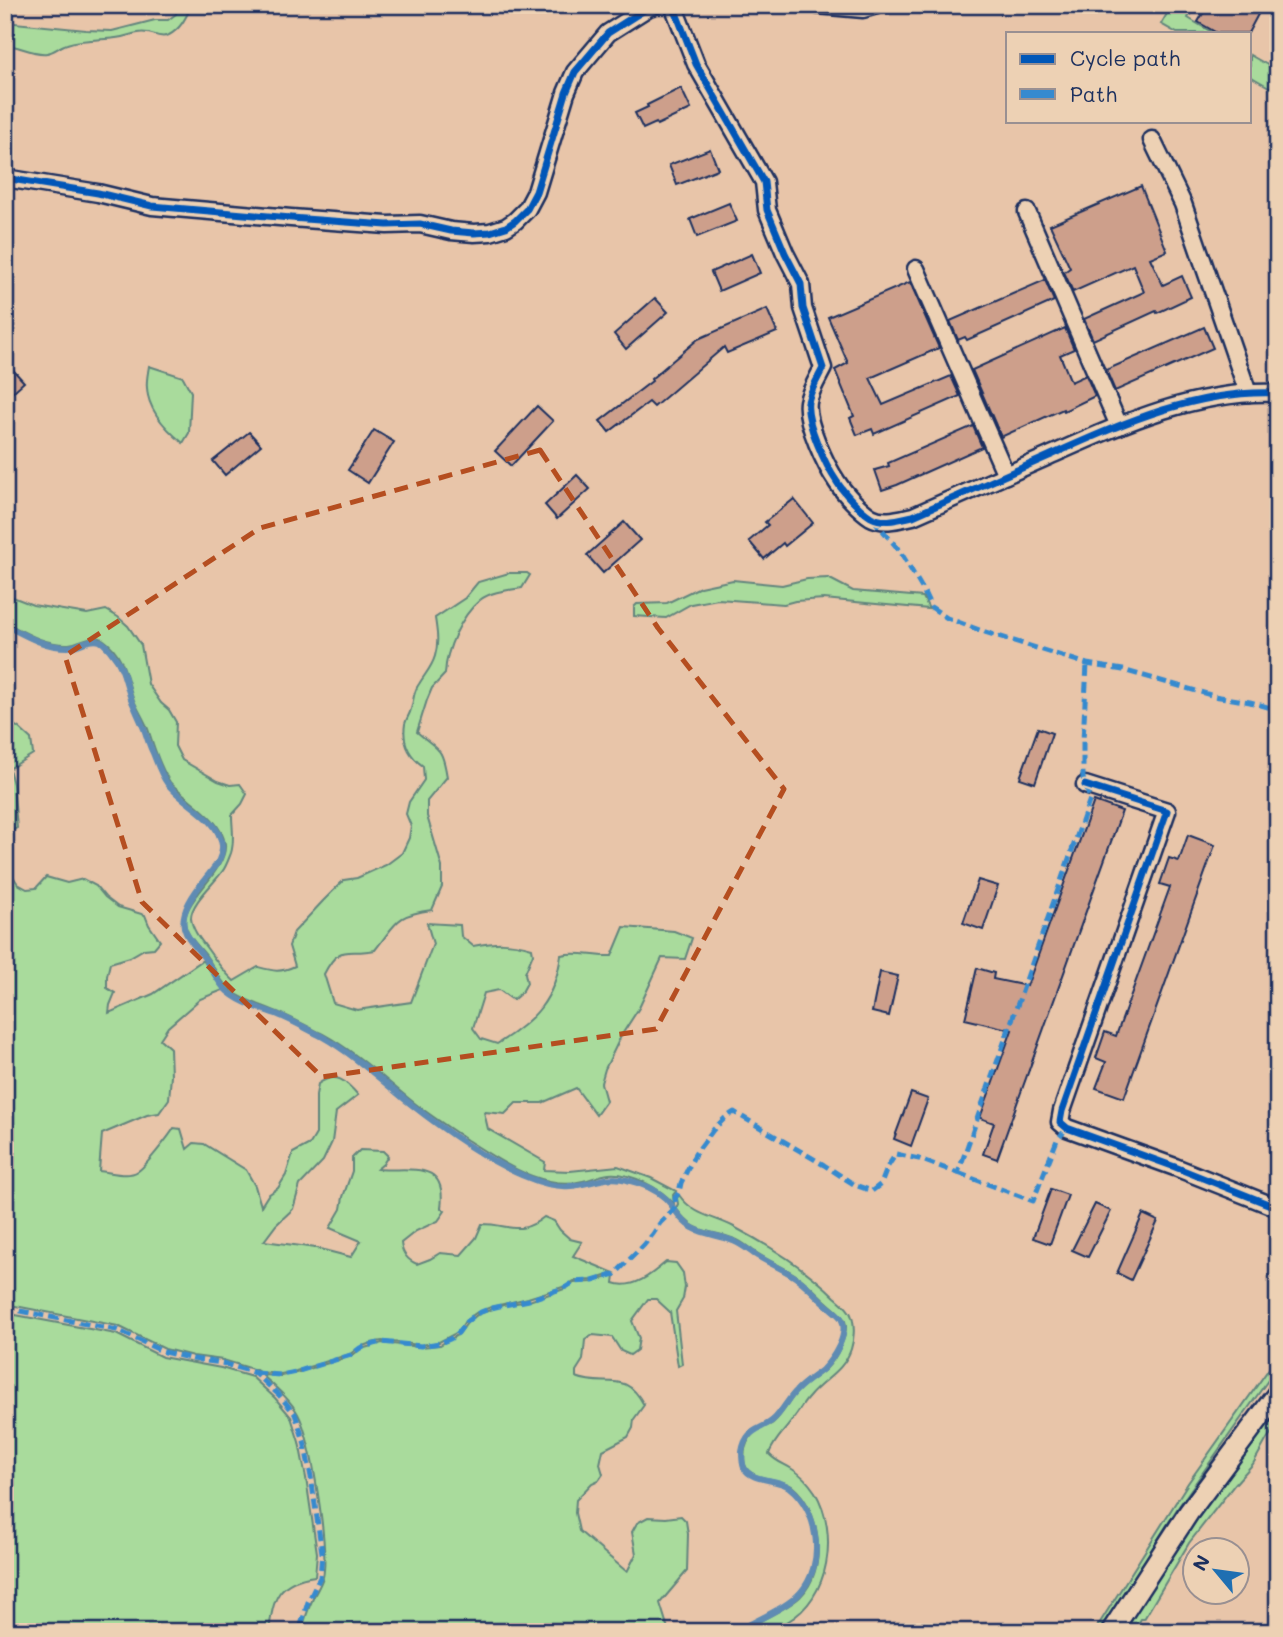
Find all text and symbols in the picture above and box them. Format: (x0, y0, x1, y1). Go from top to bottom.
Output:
legend (1006, 32, 1252, 122)
text: Cycle path (1070, 44, 1180, 71)
text: Path (1070, 80, 1117, 107)
north arrow (1182, 1536, 1252, 1606)
text: N (1186, 1550, 1215, 1575)

